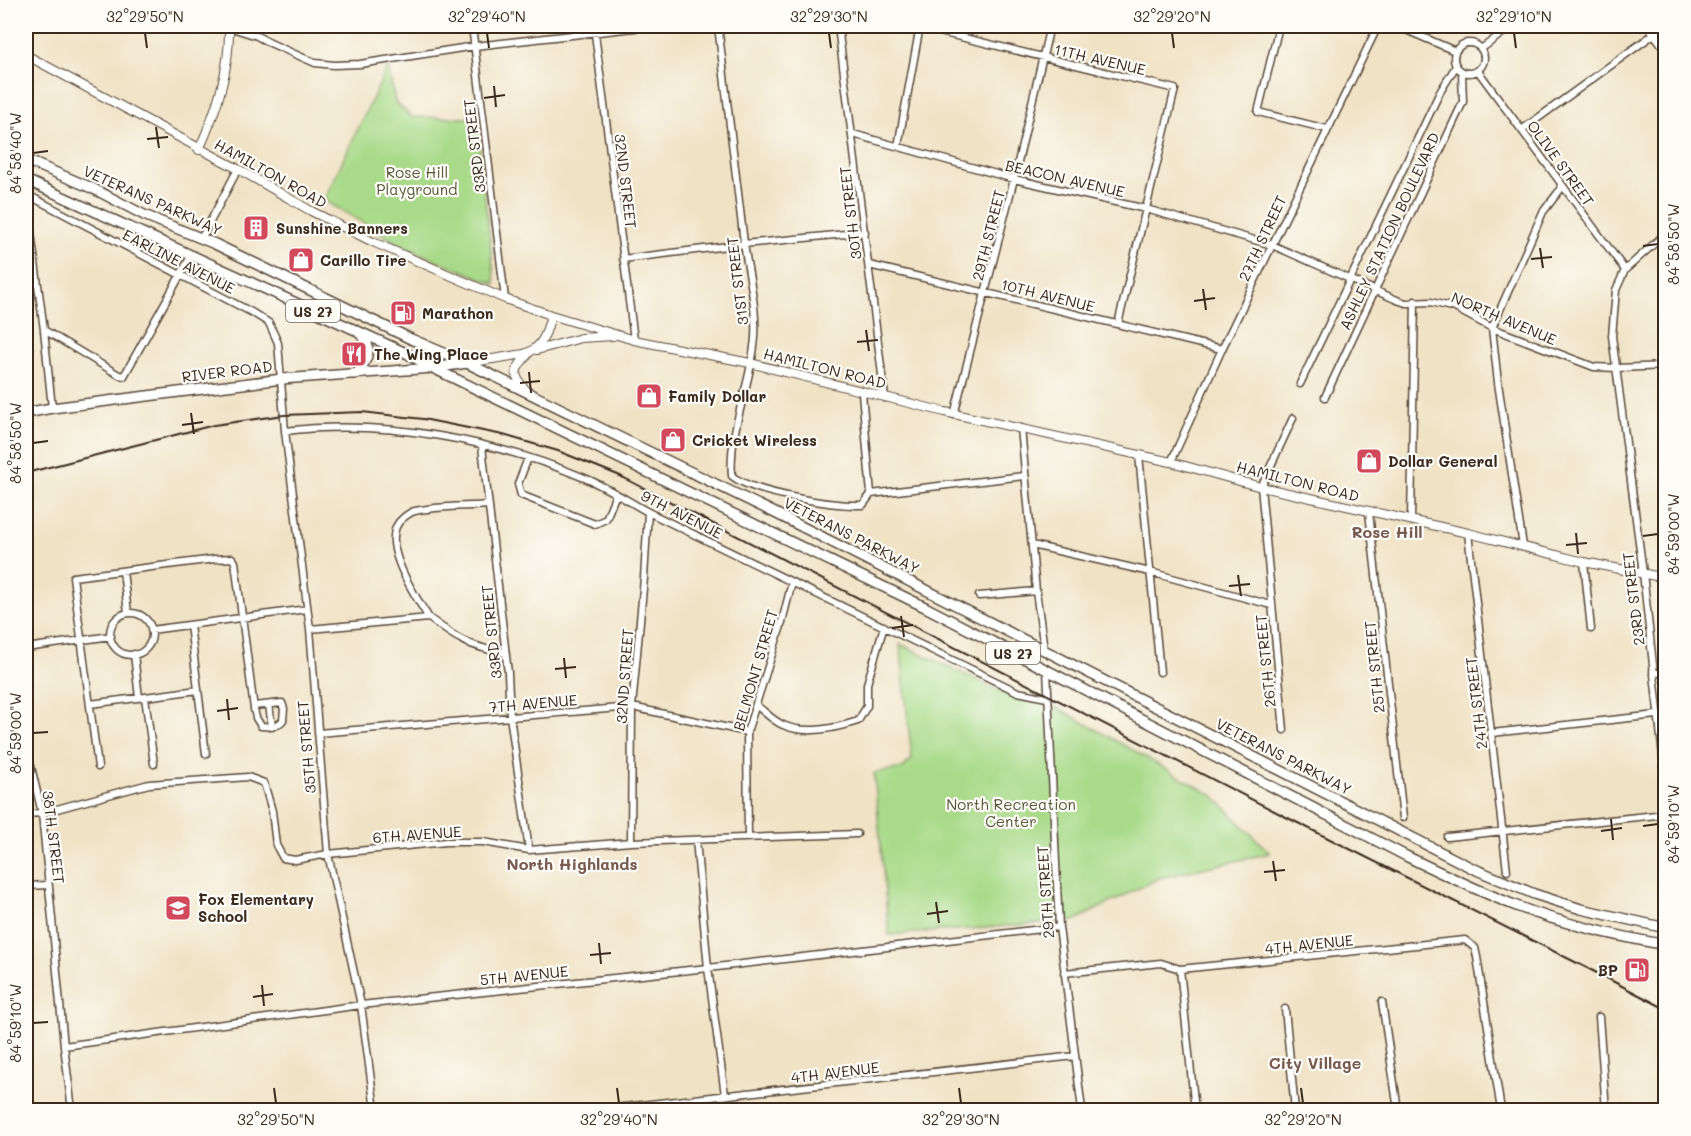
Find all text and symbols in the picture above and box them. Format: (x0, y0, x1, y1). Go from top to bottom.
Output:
text: 32°29'50"N (106, 6, 184, 26)
text: 32°29'40"N (448, 6, 526, 26)
text: 32°29'30"N (790, 6, 868, 26)
text: 32°29'20"N (1133, 6, 1211, 26)
text: 32°29'10"N (1476, 6, 1552, 26)
street label: 11TH AVENUE (1052, 39, 1148, 79)
street label: 33RD STREET (458, 98, 490, 194)
text: 84°58'40"W (5, 112, 25, 194)
street label: OLIVE STREET (1523, 116, 1599, 210)
street label: ASHLEY STATION BOULEVARD (1334, 129, 1444, 333)
street label: 32ND STREET (610, 132, 642, 230)
street label: HAMILTON ROAD (211, 134, 331, 212)
street label: BEACON AVENUE (1003, 155, 1127, 202)
street label: VETERANS PARKWAY (80, 160, 226, 240)
park label: Rose Hill Playground (376, 162, 458, 199)
street label: 30TH STREET (834, 165, 866, 261)
street label: 29TH STREET (967, 187, 1009, 283)
street label: 27TH STREET (1233, 192, 1291, 284)
text: 84°58'50"W (1663, 203, 1683, 285)
building icon: Sunshine Banners (241, 213, 271, 243)
place label: Sunshine Banners (276, 218, 408, 238)
street label: EARLINE AVENUE (119, 224, 239, 298)
street label: 31ST STREET (722, 236, 752, 326)
shop icon: Carillo Tire (286, 245, 316, 275)
place label: Carillo Tire (320, 250, 407, 270)
street label: 10TH AVENUE (999, 274, 1097, 316)
street label: NORTH AVENUE (1448, 287, 1560, 349)
fuel station icon: Marathon (388, 298, 418, 328)
road number: US 27 (286, 300, 340, 322)
place label: Marathon (422, 303, 493, 323)
restaurant icon: The Wing Place (339, 339, 369, 369)
street label: HAMILTON ROAD (762, 343, 888, 393)
place label: The Wing Place (374, 344, 488, 364)
street label: RIVER ROAD (181, 356, 273, 386)
shop icon: Family Dollar (634, 381, 664, 411)
place label: Family Dollar (668, 386, 767, 406)
text: 84°58'50"W (5, 402, 25, 484)
shop icon: Cricket Wireless (658, 425, 688, 455)
place label: Cricket Wireless (692, 430, 817, 450)
shop icon: Dollar General (1354, 446, 1384, 476)
place label: Dollar General (1388, 451, 1498, 471)
street label: HAMILTON ROAD (1235, 456, 1361, 506)
street label: 9TH AVENUE (638, 485, 726, 543)
street label: VETERANS PARKWAY (781, 492, 923, 578)
text: 84°59'00"W (1663, 493, 1683, 575)
district label: Rose Hill (1351, 521, 1423, 542)
street label: 23RD STREET (1617, 551, 1649, 647)
street label: 33RD STREET (476, 584, 506, 680)
street label: BELMONT STREET (728, 607, 782, 733)
street label: 26TH STREET (1250, 614, 1280, 708)
street label: 25TH STREET (1359, 620, 1389, 714)
street label: 32ND STREET (611, 628, 637, 724)
road number: US 27 (986, 642, 1040, 664)
street label: 24TH STREET (1460, 656, 1492, 750)
street label: 7TH AVENUE (488, 689, 578, 717)
text: 84°59'00"W (5, 692, 25, 774)
street label: 35TH STREET (292, 700, 320, 794)
street label: VETERANS PARKWAY (1213, 713, 1355, 799)
text: 84°59'10"W (1663, 784, 1683, 864)
street label: 38TH STREET (38, 789, 70, 885)
park label: North Recreation Center (946, 794, 1076, 831)
street label: 6TH AVENUE (372, 821, 462, 847)
street label: 29TH STREET (1032, 845, 1058, 939)
district label: North Highlands (507, 853, 638, 874)
place label: Fox Elementary School (198, 889, 314, 926)
school or university icon: Fox Elementary School (163, 893, 193, 923)
street label: 4TH AVENUE (1264, 929, 1355, 959)
fuel station icon: BP (1622, 955, 1652, 985)
street label: 5TH AVENUE (479, 960, 570, 990)
place label: BP (1598, 960, 1618, 980)
text: 84°59'10"W (5, 983, 25, 1063)
district label: City Village (1269, 1052, 1361, 1073)
street label: 4TH AVENUE (790, 1057, 881, 1087)
text: 32°29'50"N (237, 1109, 315, 1129)
text: 32°29'40"N (580, 1109, 658, 1129)
text: 32°29'30"N (922, 1109, 1000, 1129)
text: 32°29'20"N (1264, 1109, 1342, 1129)

